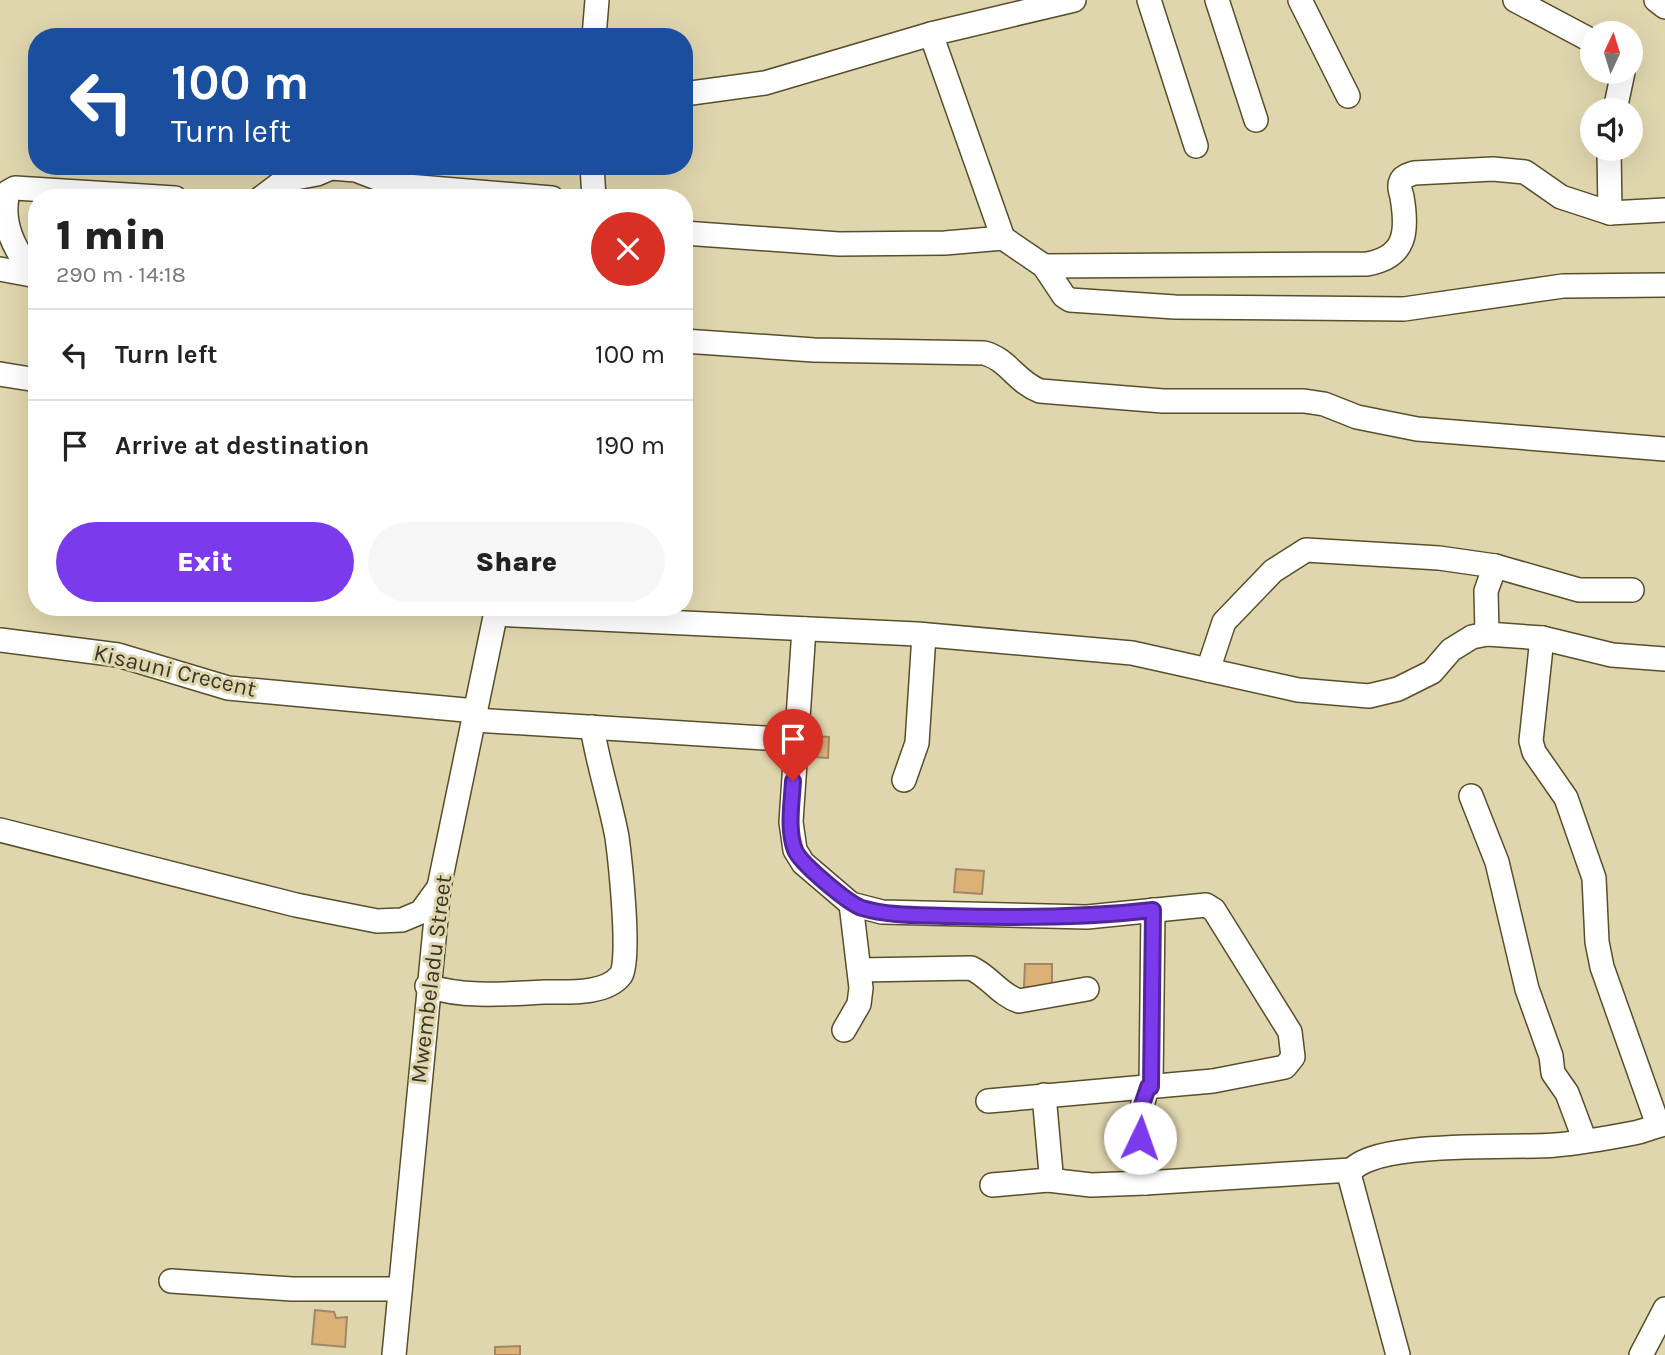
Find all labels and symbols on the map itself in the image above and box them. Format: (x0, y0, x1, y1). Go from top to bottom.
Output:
north arrow (1580, 21, 1643, 84)
street label: Kisauni Crecent (91, 639, 259, 703)
pin (763, 709, 823, 781)
street label: Mwembeladu Street (405, 873, 457, 1085)
position arrow (1103, 1101, 1177, 1175)

